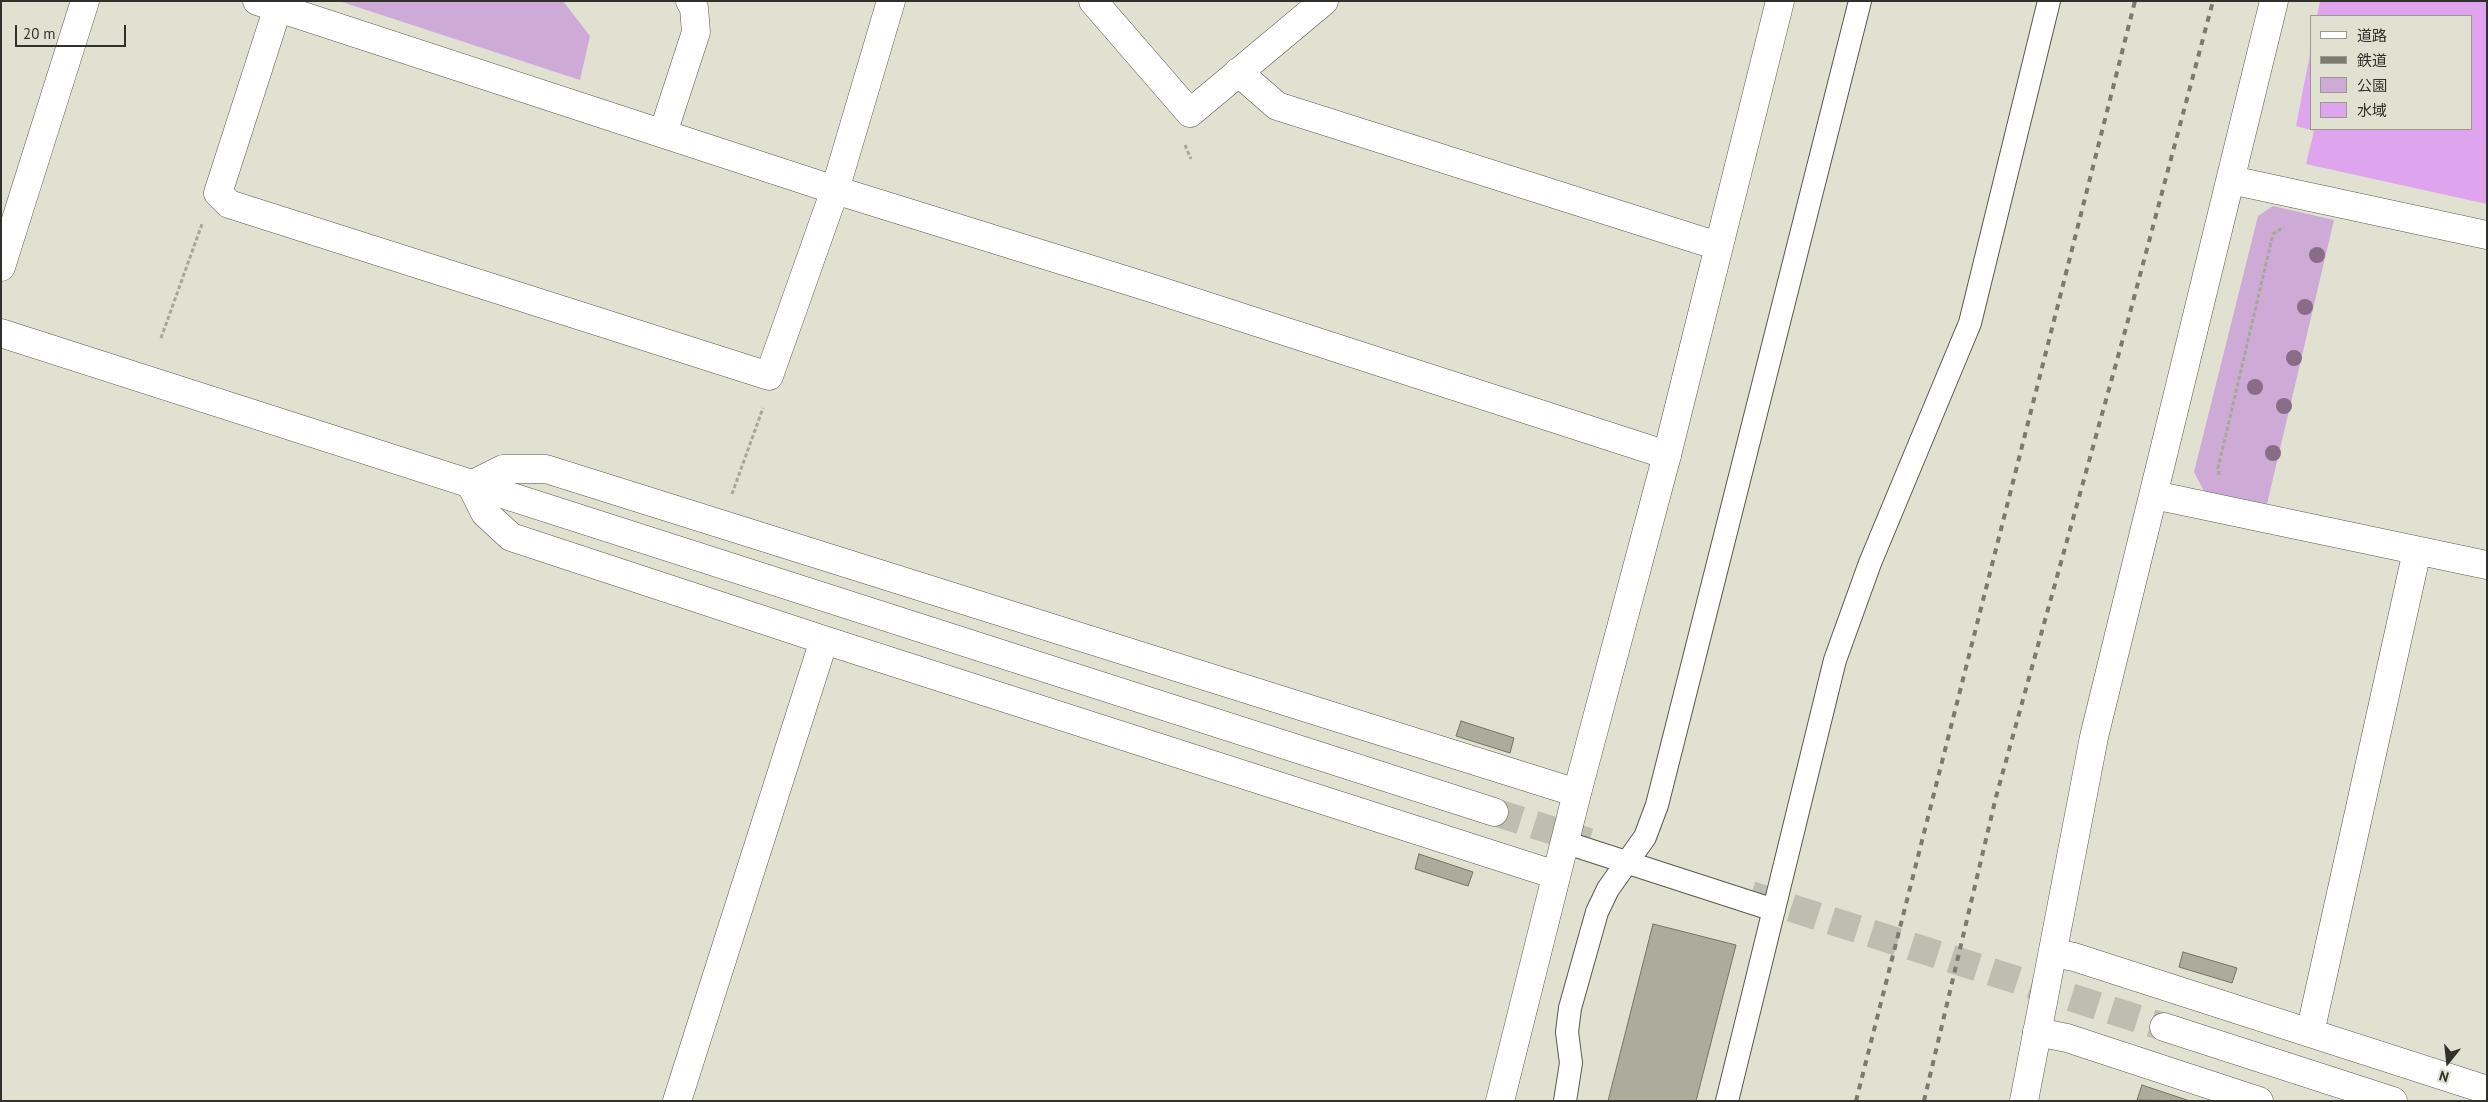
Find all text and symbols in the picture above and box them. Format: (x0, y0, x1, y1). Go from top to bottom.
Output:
scale bar (18, 15, 129, 47)
legend (2310, 15, 2473, 130)
text: 20 m (23, 24, 56, 43)
text: 道路 (2357, 26, 2387, 45)
text: 鉄道 (2357, 51, 2387, 70)
text: 公園 (2357, 76, 2387, 95)
text: 水域 (2357, 101, 2387, 120)
north arrow (2423, 1037, 2473, 1087)
text: N (2437, 1067, 2451, 1086)

